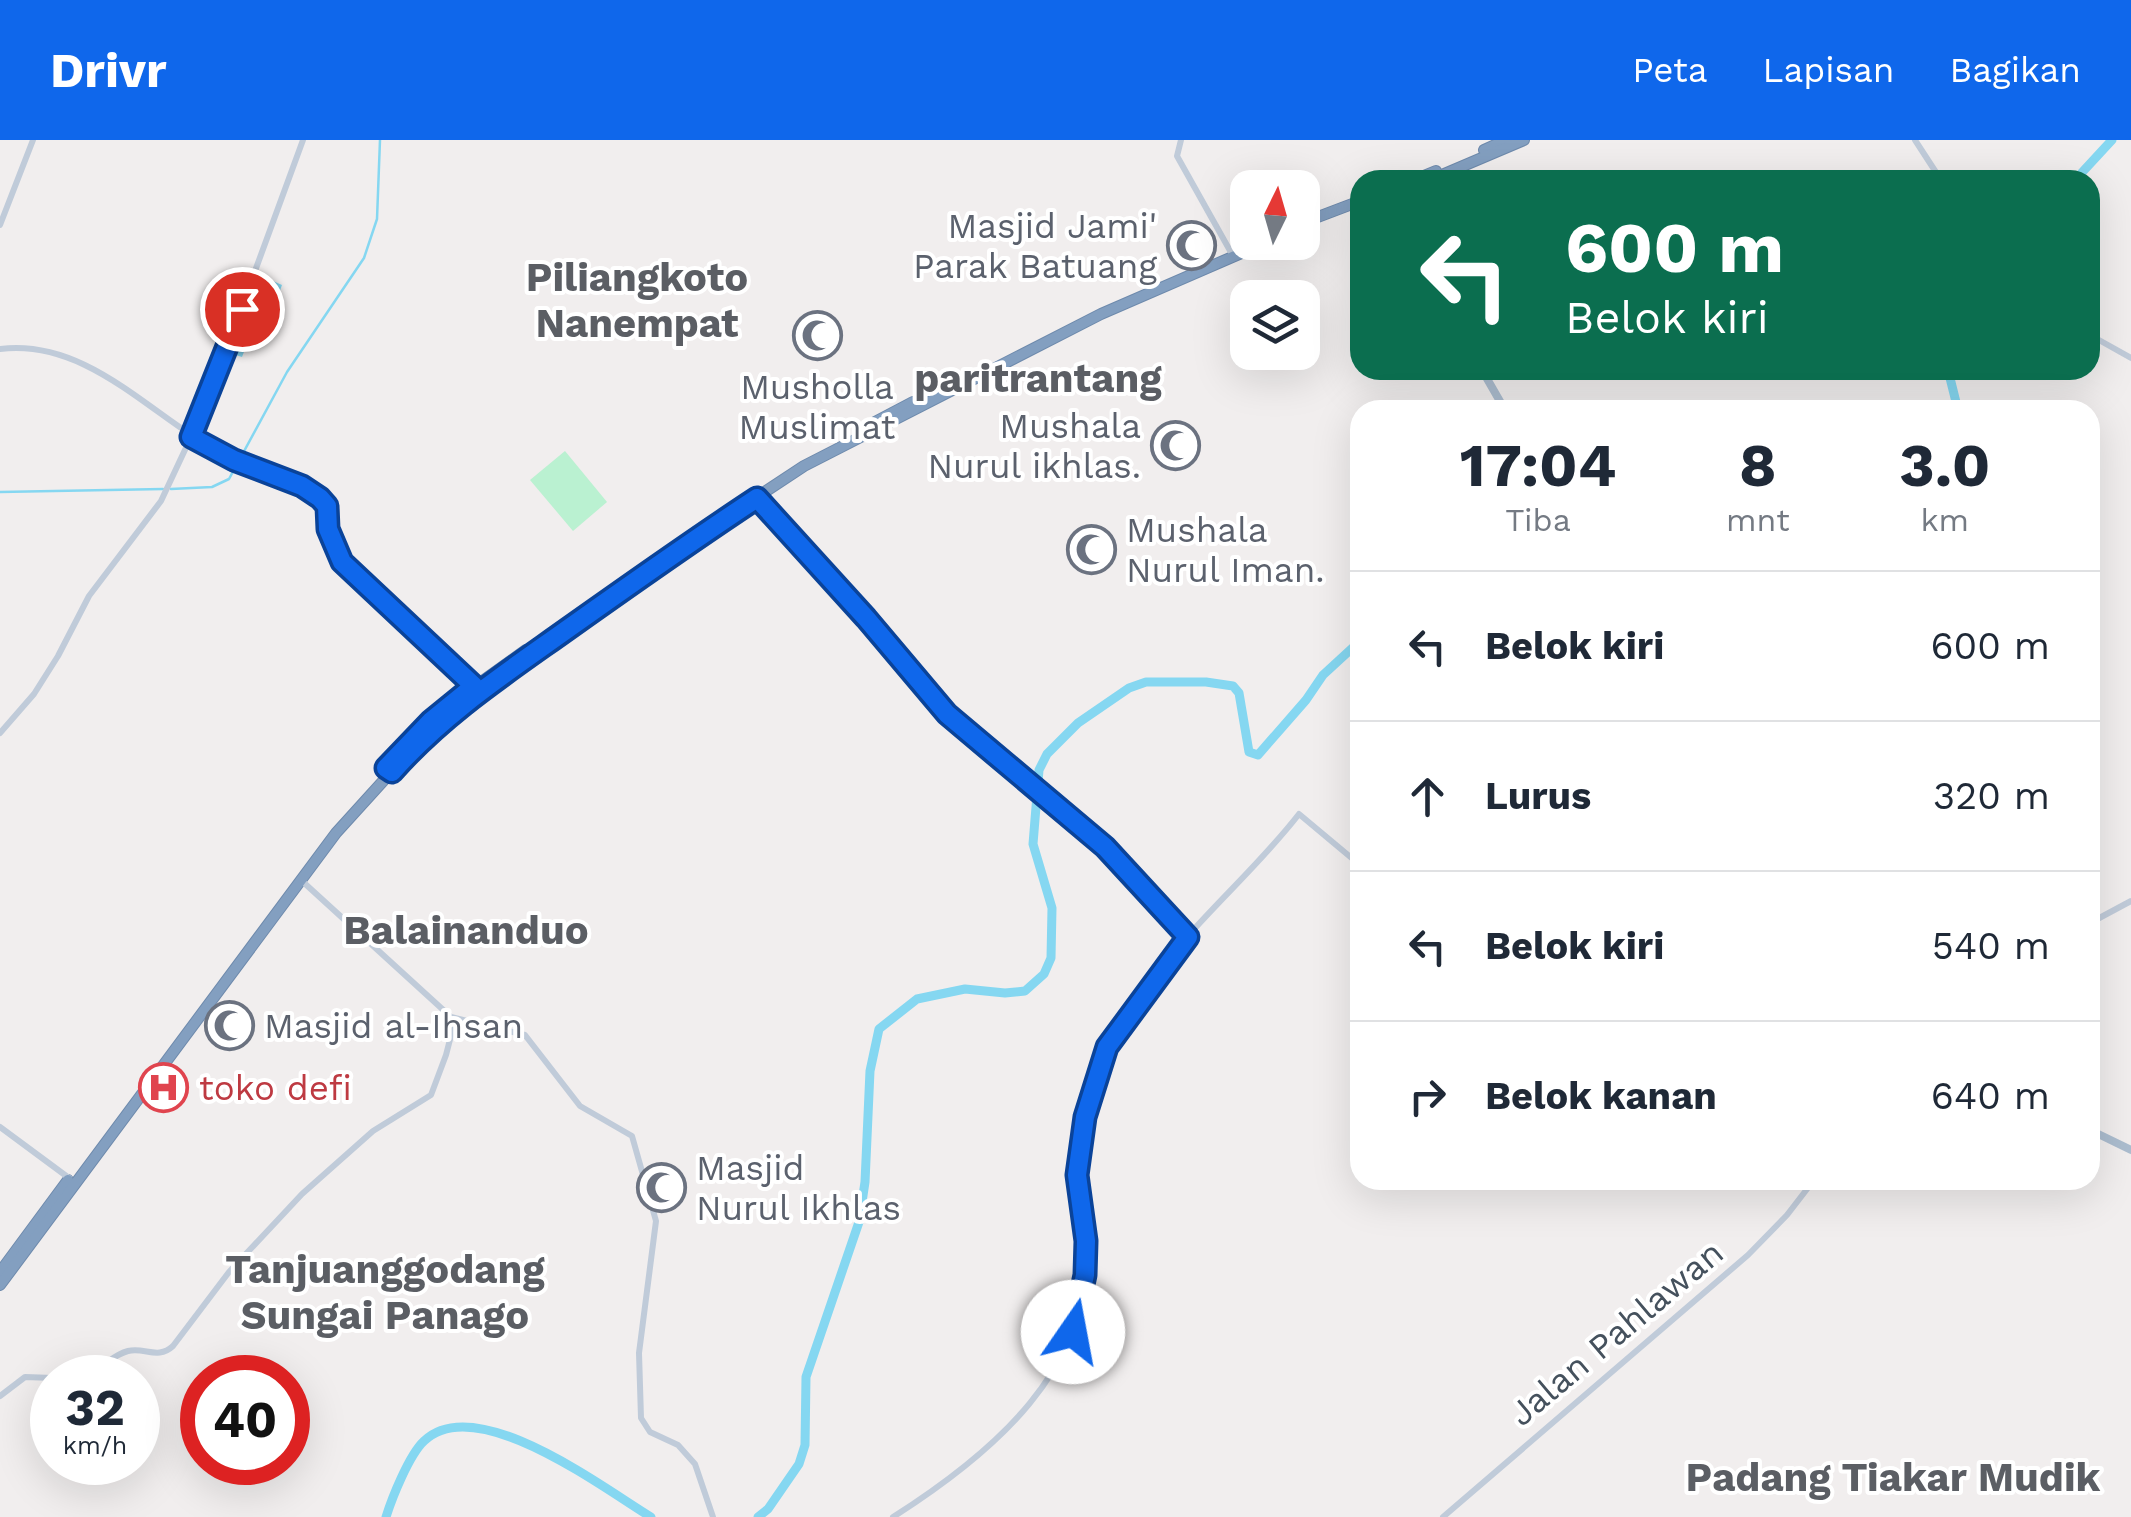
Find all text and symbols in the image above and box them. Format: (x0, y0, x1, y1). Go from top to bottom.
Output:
text: Drivr (50, 42, 167, 99)
text: Peta (1632, 49, 1708, 91)
text: Lapisan (1763, 49, 1894, 91)
text: Bagikan (1949, 49, 2081, 91)
north arrow (1230, 170, 1320, 260)
map controls (1230, 170, 1320, 370)
place label: Masjid Jami' Parak Batuang (913, 205, 1157, 287)
text: 600 m (1565, 207, 1784, 289)
icon: left (1400, 210, 1530, 340)
mosque icon: Masjid Jami' Parak Batuang (1166, 220, 1218, 272)
district label: Piliangkoto Nanempat (526, 254, 748, 347)
pin (200, 267, 285, 352)
button: layers (1230, 280, 1320, 370)
icon: arrive (215, 282, 270, 337)
text: Belok kiri (1565, 291, 1769, 344)
mosque icon: Musholla Muslimat (791, 309, 843, 361)
district label: paritrantang (914, 355, 1162, 402)
place label: Musholla Muslimat (739, 366, 896, 448)
place label: Mushala Nurul ikhlas. (928, 405, 1141, 487)
mosque icon: Mushala Nurul ikhlas. (1150, 420, 1202, 472)
text: 17:04 (1460, 430, 1616, 501)
text: 8 (1739, 430, 1777, 501)
text: 3.0 (1899, 430, 1990, 501)
text: Tiba (1505, 501, 1571, 539)
text: mnt (1726, 501, 1790, 539)
text: km (1920, 501, 1969, 539)
place label: Mushala Nurul Iman. (1126, 509, 1325, 591)
mosque icon: Mushala Nurul Iman. (1065, 524, 1117, 576)
icon: left (1400, 619, 1455, 674)
text: Belok kiri (1485, 624, 1664, 668)
text: 600 m (1930, 624, 2050, 668)
icon: ahead (1400, 769, 1455, 824)
text: Lurus (1485, 774, 1591, 818)
text: 320 m (1933, 774, 2050, 818)
district label: Balainanduo (343, 907, 589, 954)
icon: left (1400, 919, 1455, 974)
text: Belok kiri (1485, 924, 1664, 968)
text: 540 m (1932, 924, 2050, 968)
mosque icon: Masjid al-Ihsan (203, 1000, 255, 1052)
place label: Masjid al-Ihsan (264, 1005, 523, 1047)
hospital icon: toko defi (138, 1062, 190, 1114)
place label: toko defi (199, 1067, 352, 1109)
icon: right (1400, 1069, 1455, 1124)
text: Belok kanan (1485, 1074, 1717, 1118)
text: 640 m (1931, 1074, 2050, 1118)
place label: Masjid Nurul Ikhlas (696, 1147, 901, 1229)
mosque icon: Masjid Nurul Ikhlas (635, 1162, 687, 1214)
street label: Jalan Pahlawan (1500, 1231, 1732, 1435)
district label: Tanjuanggodang Sungai Panago (225, 1246, 545, 1339)
position arrow (1021, 1280, 1125, 1384)
speed limit sign: 40 (180, 1355, 310, 1485)
text: 32 (65, 1378, 125, 1437)
text: km/h (63, 1431, 127, 1460)
district label: Padang Tiakar Mudik (1686, 1454, 2101, 1501)

